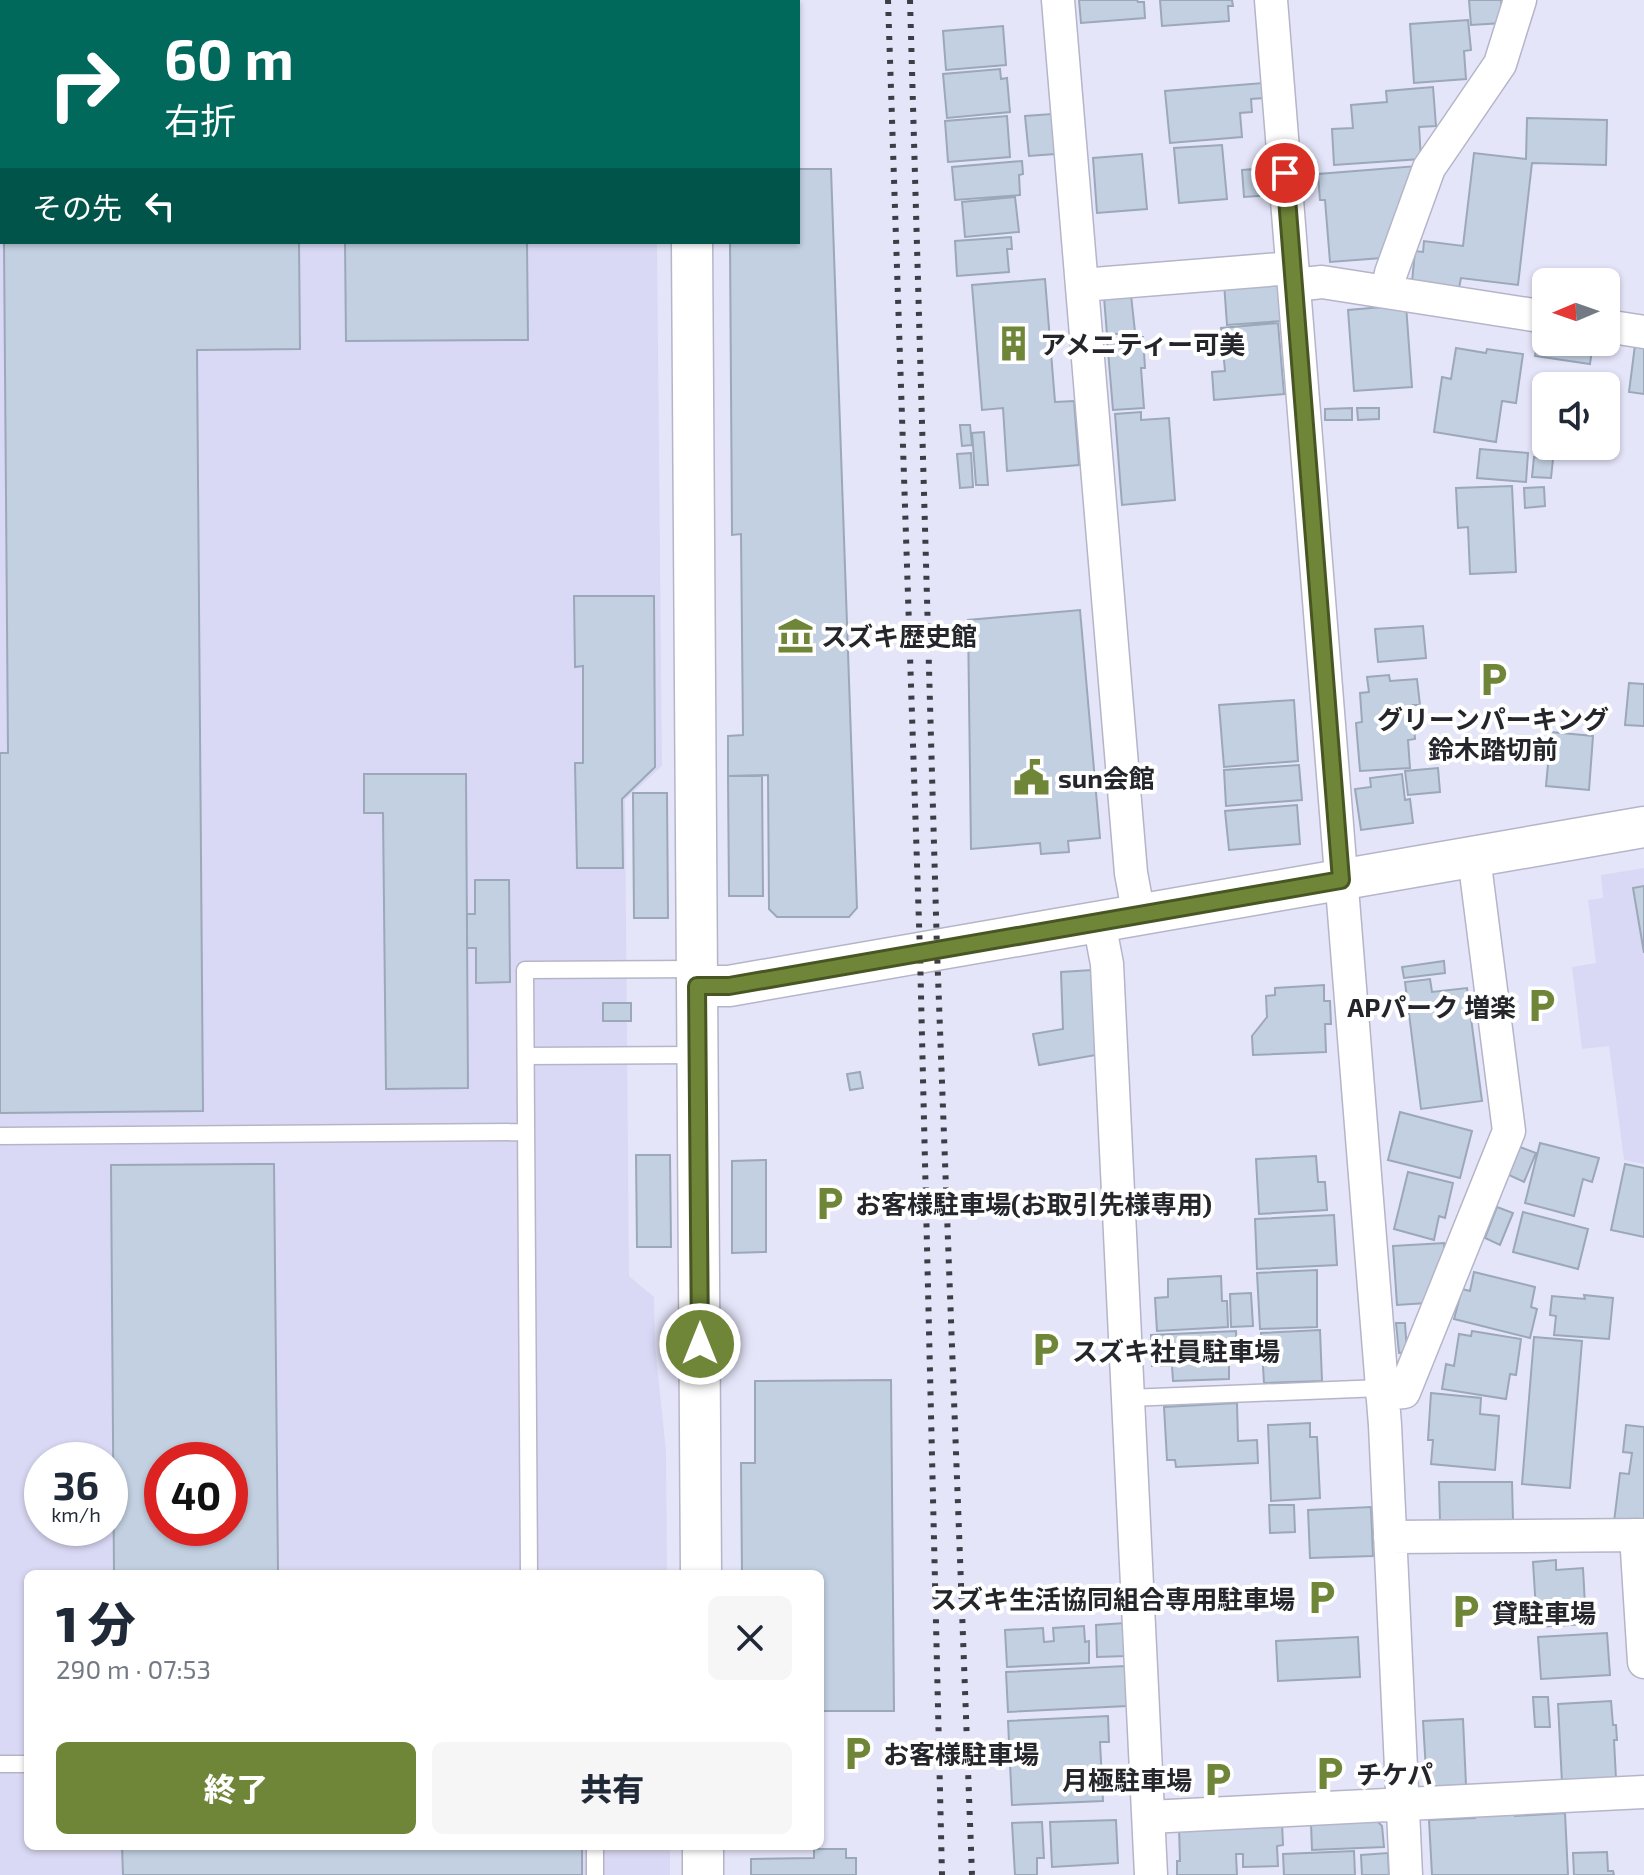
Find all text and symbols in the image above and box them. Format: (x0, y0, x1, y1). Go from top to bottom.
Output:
text: 60 m (164, 24, 294, 91)
icon: right (32, 32, 136, 136)
text: 右折 (164, 98, 236, 141)
pin (1251, 139, 1319, 207)
icon: arrive (1263, 151, 1307, 195)
icon: left (138, 184, 182, 228)
text: その先 (32, 189, 122, 225)
north arrow (1532, 268, 1620, 356)
map controls (1532, 268, 1620, 460)
building icon: アメニティー可美 (995, 324, 1033, 362)
place label: アメニティー可美 (1040, 328, 1245, 359)
button: sound (1532, 372, 1620, 460)
museum icon: スズキ歴史館 (776, 616, 814, 654)
place label: スズキ歴史館 (821, 620, 977, 651)
parking icon: グリーンパーキング 鈴木踏切前 (1474, 660, 1512, 698)
place label: グリーンパーキング 鈴木踏切前 (1377, 703, 1609, 764)
public building icon: sun会館 (1013, 758, 1051, 796)
place label: sun会館 (1058, 762, 1155, 793)
parking icon: APパーク 増楽 (1523, 987, 1561, 1025)
place label: APパーク 増楽 (1347, 991, 1516, 1022)
parking icon: お客様駐車場(お取引先様専用) (810, 1184, 848, 1222)
place label: お客様駐車場(お取引先様専用) (855, 1188, 1212, 1219)
position arrow (658, 1302, 742, 1386)
parking icon: スズキ社員駐車場 (1027, 1331, 1065, 1369)
place label: スズキ社員駐車場 (1072, 1335, 1280, 1366)
speed limit sign: 40 (144, 1442, 248, 1546)
text: 36 (53, 1460, 99, 1508)
text: km/h (51, 1502, 101, 1526)
parking icon: スズキ生活協同組合専用駐車場 (1302, 1579, 1340, 1617)
place label: スズキ生活協同組合専用駐車場 (931, 1583, 1295, 1614)
parking icon: 貸駐車場 (1447, 1593, 1485, 1631)
text: 1 分 (56, 1594, 136, 1652)
button: close (708, 1596, 792, 1680)
place label: 貸駐車場 (1492, 1597, 1596, 1628)
text: 290 m · 07:53 (56, 1653, 211, 1684)
parking icon: お客様駐車場 (838, 1734, 876, 1772)
place label: お客様駐車場 (883, 1738, 1039, 1769)
button: 終了 (56, 1742, 416, 1834)
button: 共有 (432, 1742, 792, 1834)
parking icon: チケパ (1311, 1754, 1349, 1792)
place label: チケパ (1356, 1758, 1433, 1789)
parking icon: 月極駐車場 (1199, 1760, 1237, 1798)
place label: 月極駐車場 (1062, 1764, 1192, 1795)

